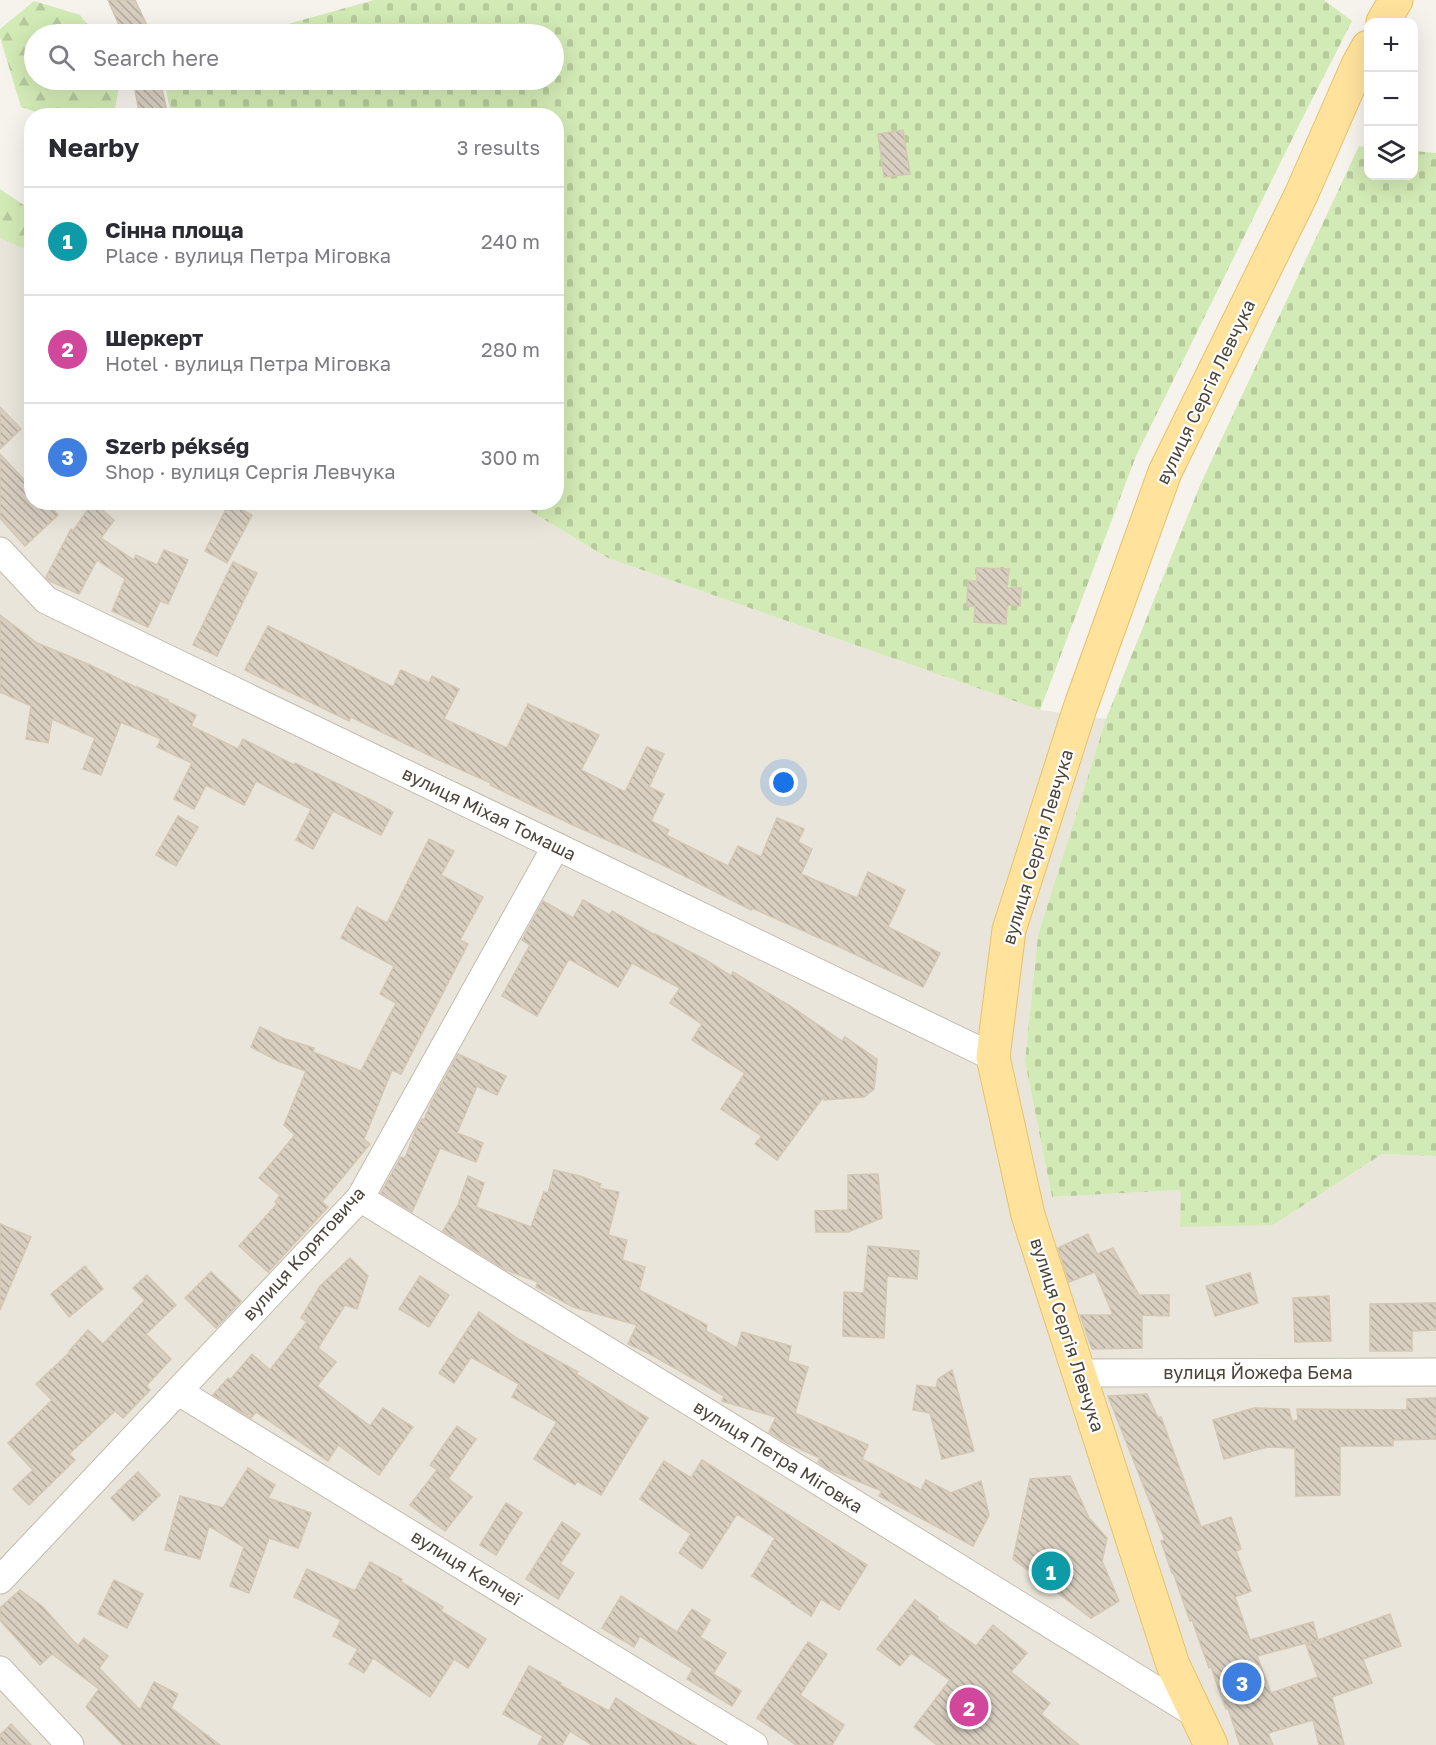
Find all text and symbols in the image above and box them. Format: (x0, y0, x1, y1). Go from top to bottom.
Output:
map controls (1364, 18, 1418, 180)
button: + (1364, 18, 1418, 72)
search box (24, 24, 564, 90)
icon: search (45, 41, 78, 74)
text: Search here (93, 44, 219, 71)
button: − (1364, 72, 1418, 126)
button: layers (1364, 126, 1418, 180)
text: Nearby (48, 132, 139, 163)
text: 3 results (457, 135, 540, 159)
text: Сінна площа (105, 216, 244, 243)
text: 1 (62, 229, 73, 253)
text: 240 m (481, 229, 540, 253)
text: Place · вулиця Петра Міговка (105, 243, 391, 267)
street label: вулиця Сергія Левчука (1151, 296, 1259, 487)
text: Шеркерт (105, 324, 204, 351)
text: 2 (61, 337, 74, 361)
text: 280 m (481, 337, 540, 361)
text: Hotel · вулиця Петра Міговка (105, 351, 391, 375)
text: Szerb pékség (105, 432, 249, 459)
text: 3 (61, 445, 74, 469)
text: 300 m (481, 445, 540, 469)
text: Shop · вулиця Сергія Левчука (105, 459, 396, 483)
street label: вулиця Сергія Левчука (997, 747, 1077, 947)
street label: вулиця Міхая Томаша (399, 761, 580, 865)
your location (769, 768, 798, 797)
street label: вулиця Корятовича (237, 1182, 369, 1325)
street label: вулиця Сергія Левчука (1026, 1235, 1110, 1434)
street label: вулиця Йожефа Бема (1163, 1361, 1353, 1383)
street label: вулиця Петра Міговка (690, 1395, 867, 1517)
street label: вулиця Келчеї (408, 1525, 527, 1610)
pin: 1 (1032, 1548, 1070, 1594)
pin: 3 (1222, 1660, 1262, 1704)
pin: 2 (950, 1684, 988, 1730)

